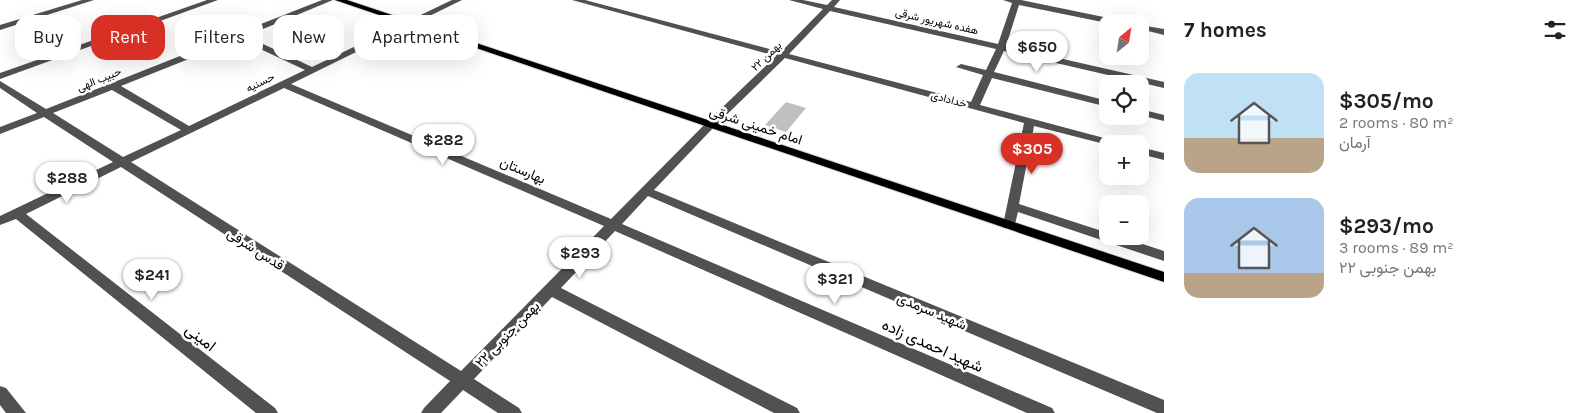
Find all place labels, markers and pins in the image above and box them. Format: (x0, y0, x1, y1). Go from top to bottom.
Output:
pin: $650 (1007, 30, 1067, 73)
pin: $282 (413, 124, 473, 166)
pin: $305 (1002, 132, 1062, 175)
pin: $288 (37, 162, 97, 204)
pin: $293 (550, 236, 610, 279)
pin: $241 (122, 258, 182, 301)
pin: $321 (805, 262, 865, 305)

